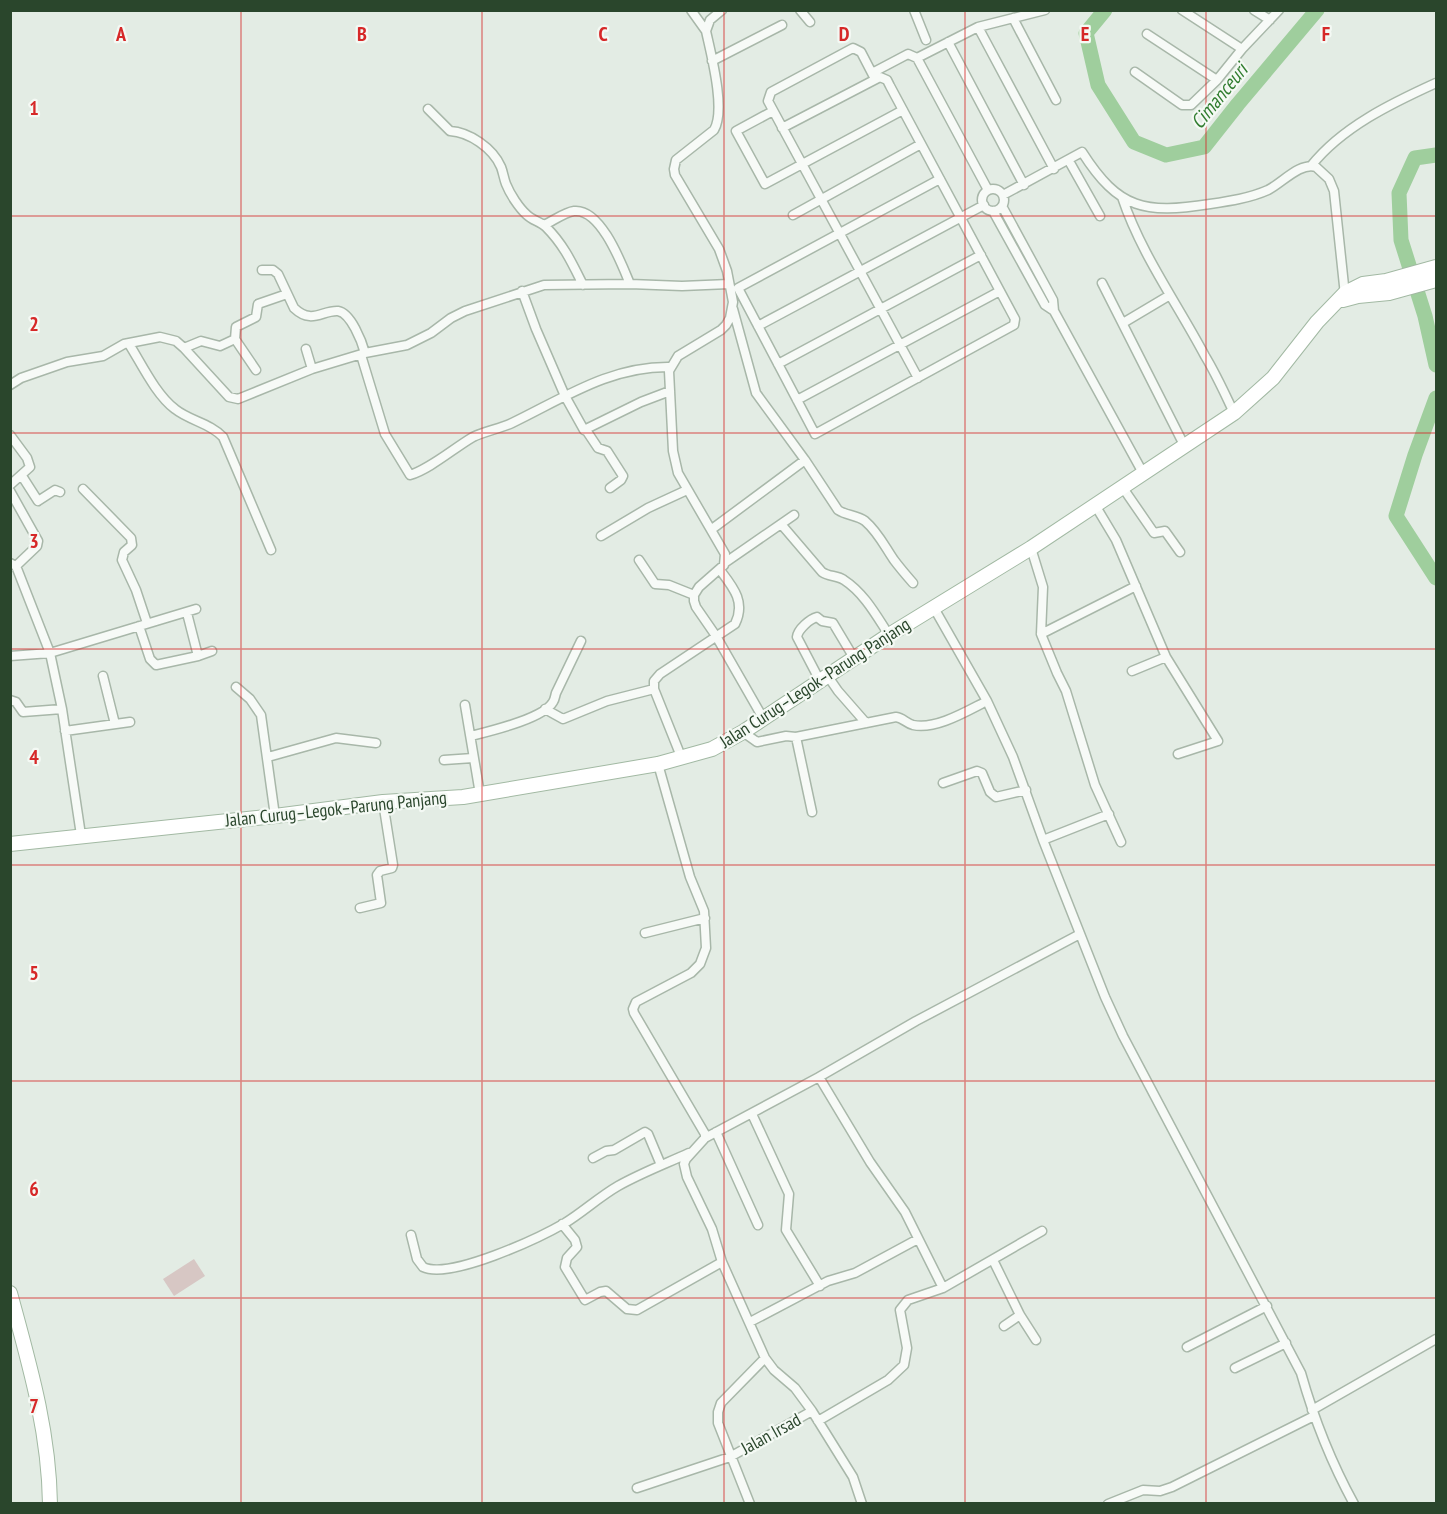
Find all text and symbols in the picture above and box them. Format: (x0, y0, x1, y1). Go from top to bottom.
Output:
text: A (115, 21, 127, 47)
text: B (357, 21, 367, 47)
text: C (598, 21, 608, 47)
text: D (839, 21, 850, 47)
text: E (1081, 21, 1089, 47)
text: F (1322, 21, 1330, 47)
water label: Cimanceuri (1185, 56, 1255, 134)
text: 1 (29, 95, 39, 121)
text: 2 (29, 311, 39, 337)
text: 3 (29, 528, 39, 554)
street label: Jalan Curug–Legok–Parung Panjang (714, 612, 914, 753)
text: 4 (29, 744, 39, 770)
street label: Jalan Curug–Legok–Parung Panjang (223, 785, 448, 832)
text: 5 (29, 960, 39, 986)
text: 6 (29, 1176, 39, 1202)
text: 7 (29, 1393, 39, 1419)
street label: Jalan Irsad (736, 1408, 805, 1460)

